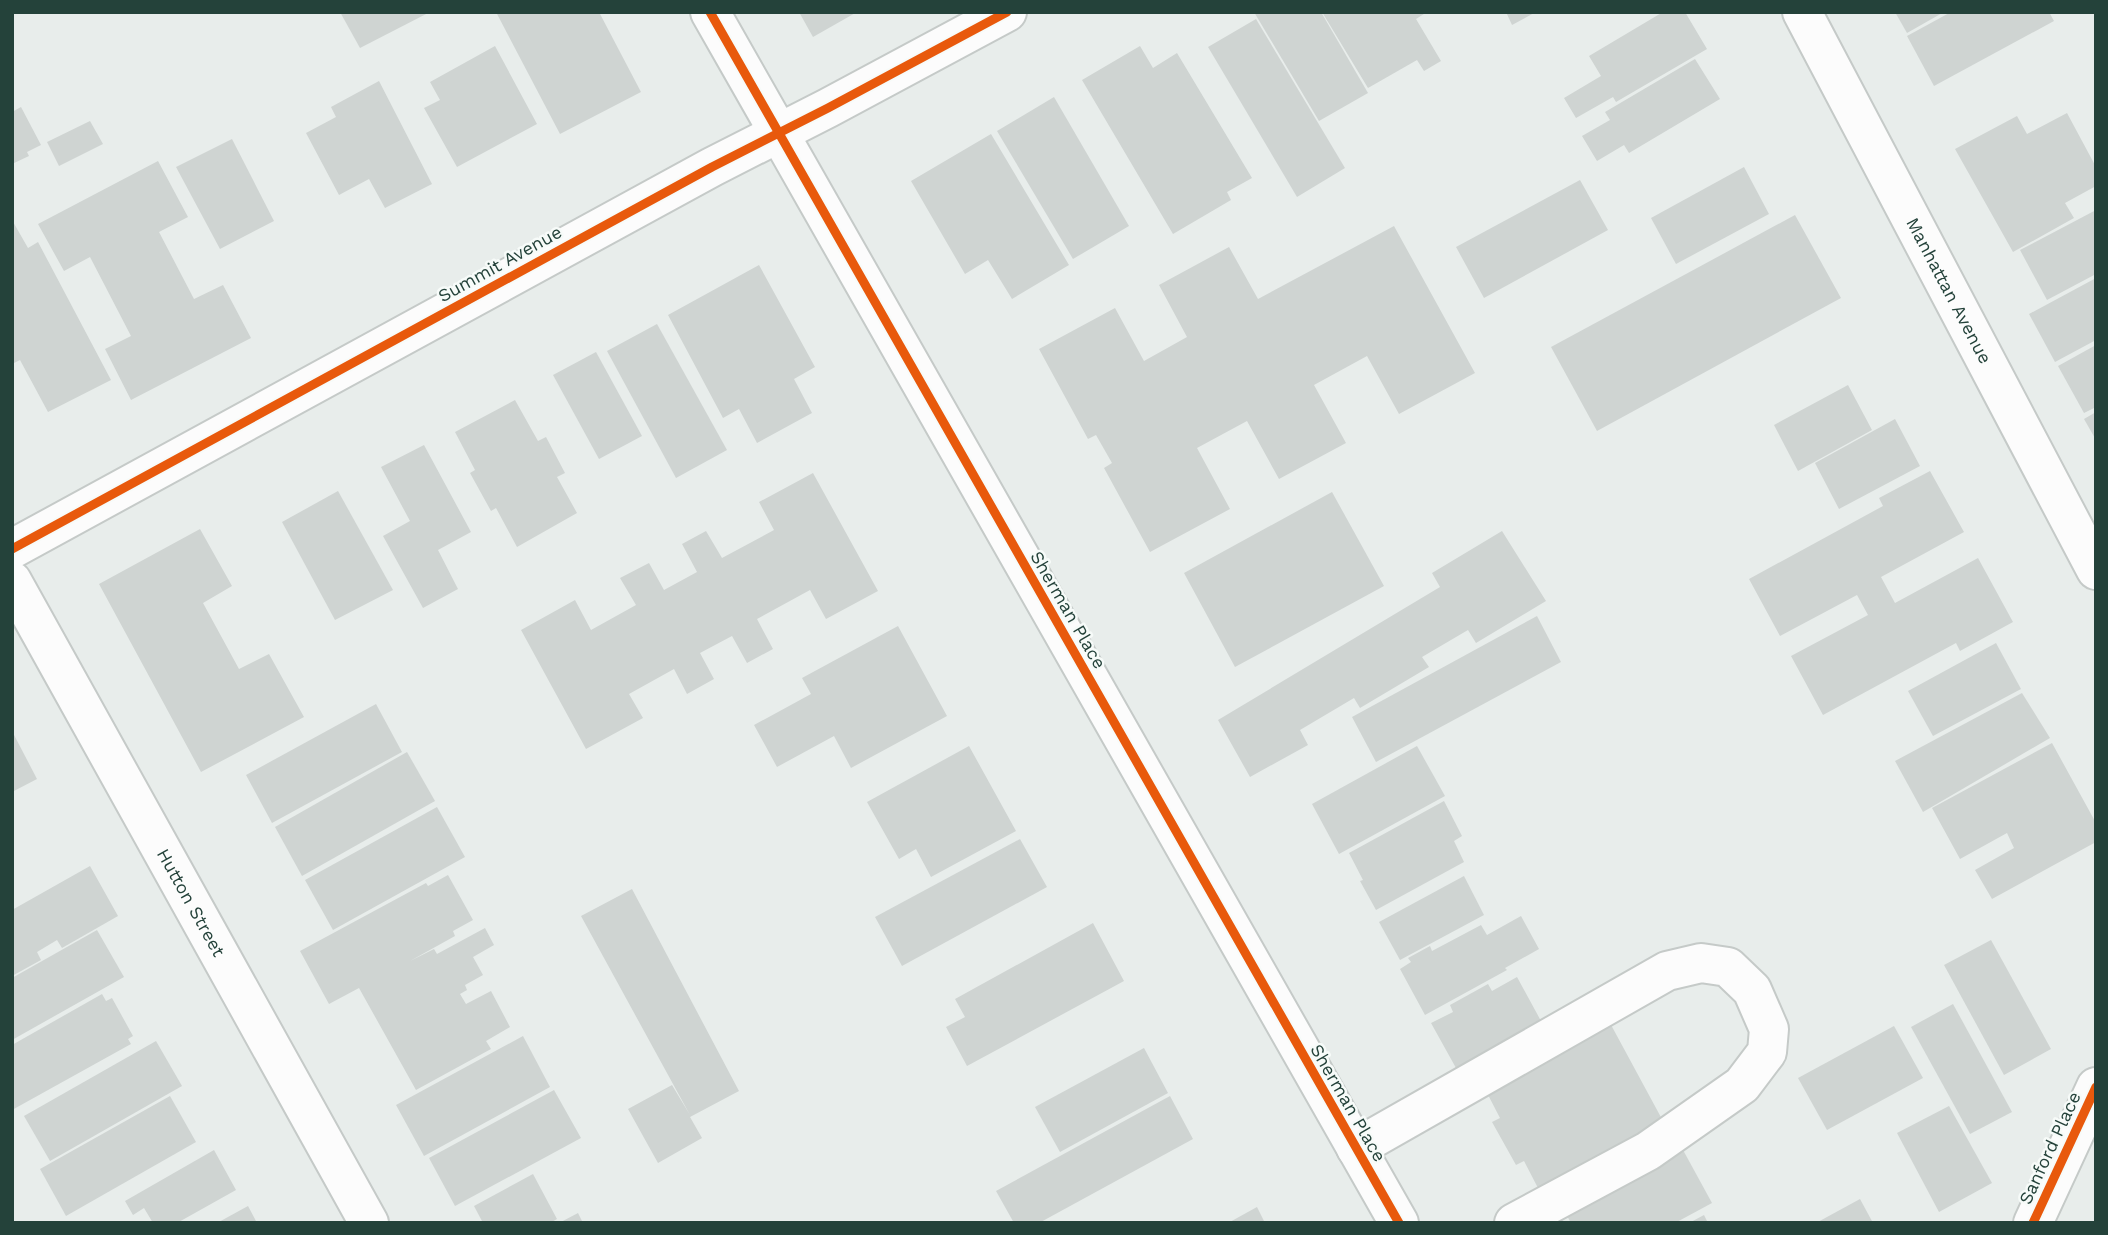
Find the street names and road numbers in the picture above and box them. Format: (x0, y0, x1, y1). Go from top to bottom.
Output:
street label: Manhattan Avenue (1902, 214, 1996, 367)
street label: Summit Avenue (434, 221, 565, 306)
street label: Sherman Place (1026, 547, 1111, 672)
street label: Hutton Street (153, 845, 230, 961)
street label: Sherman Place (1306, 1040, 1391, 1165)
street label: Sanford Place (2014, 1088, 2085, 1207)

